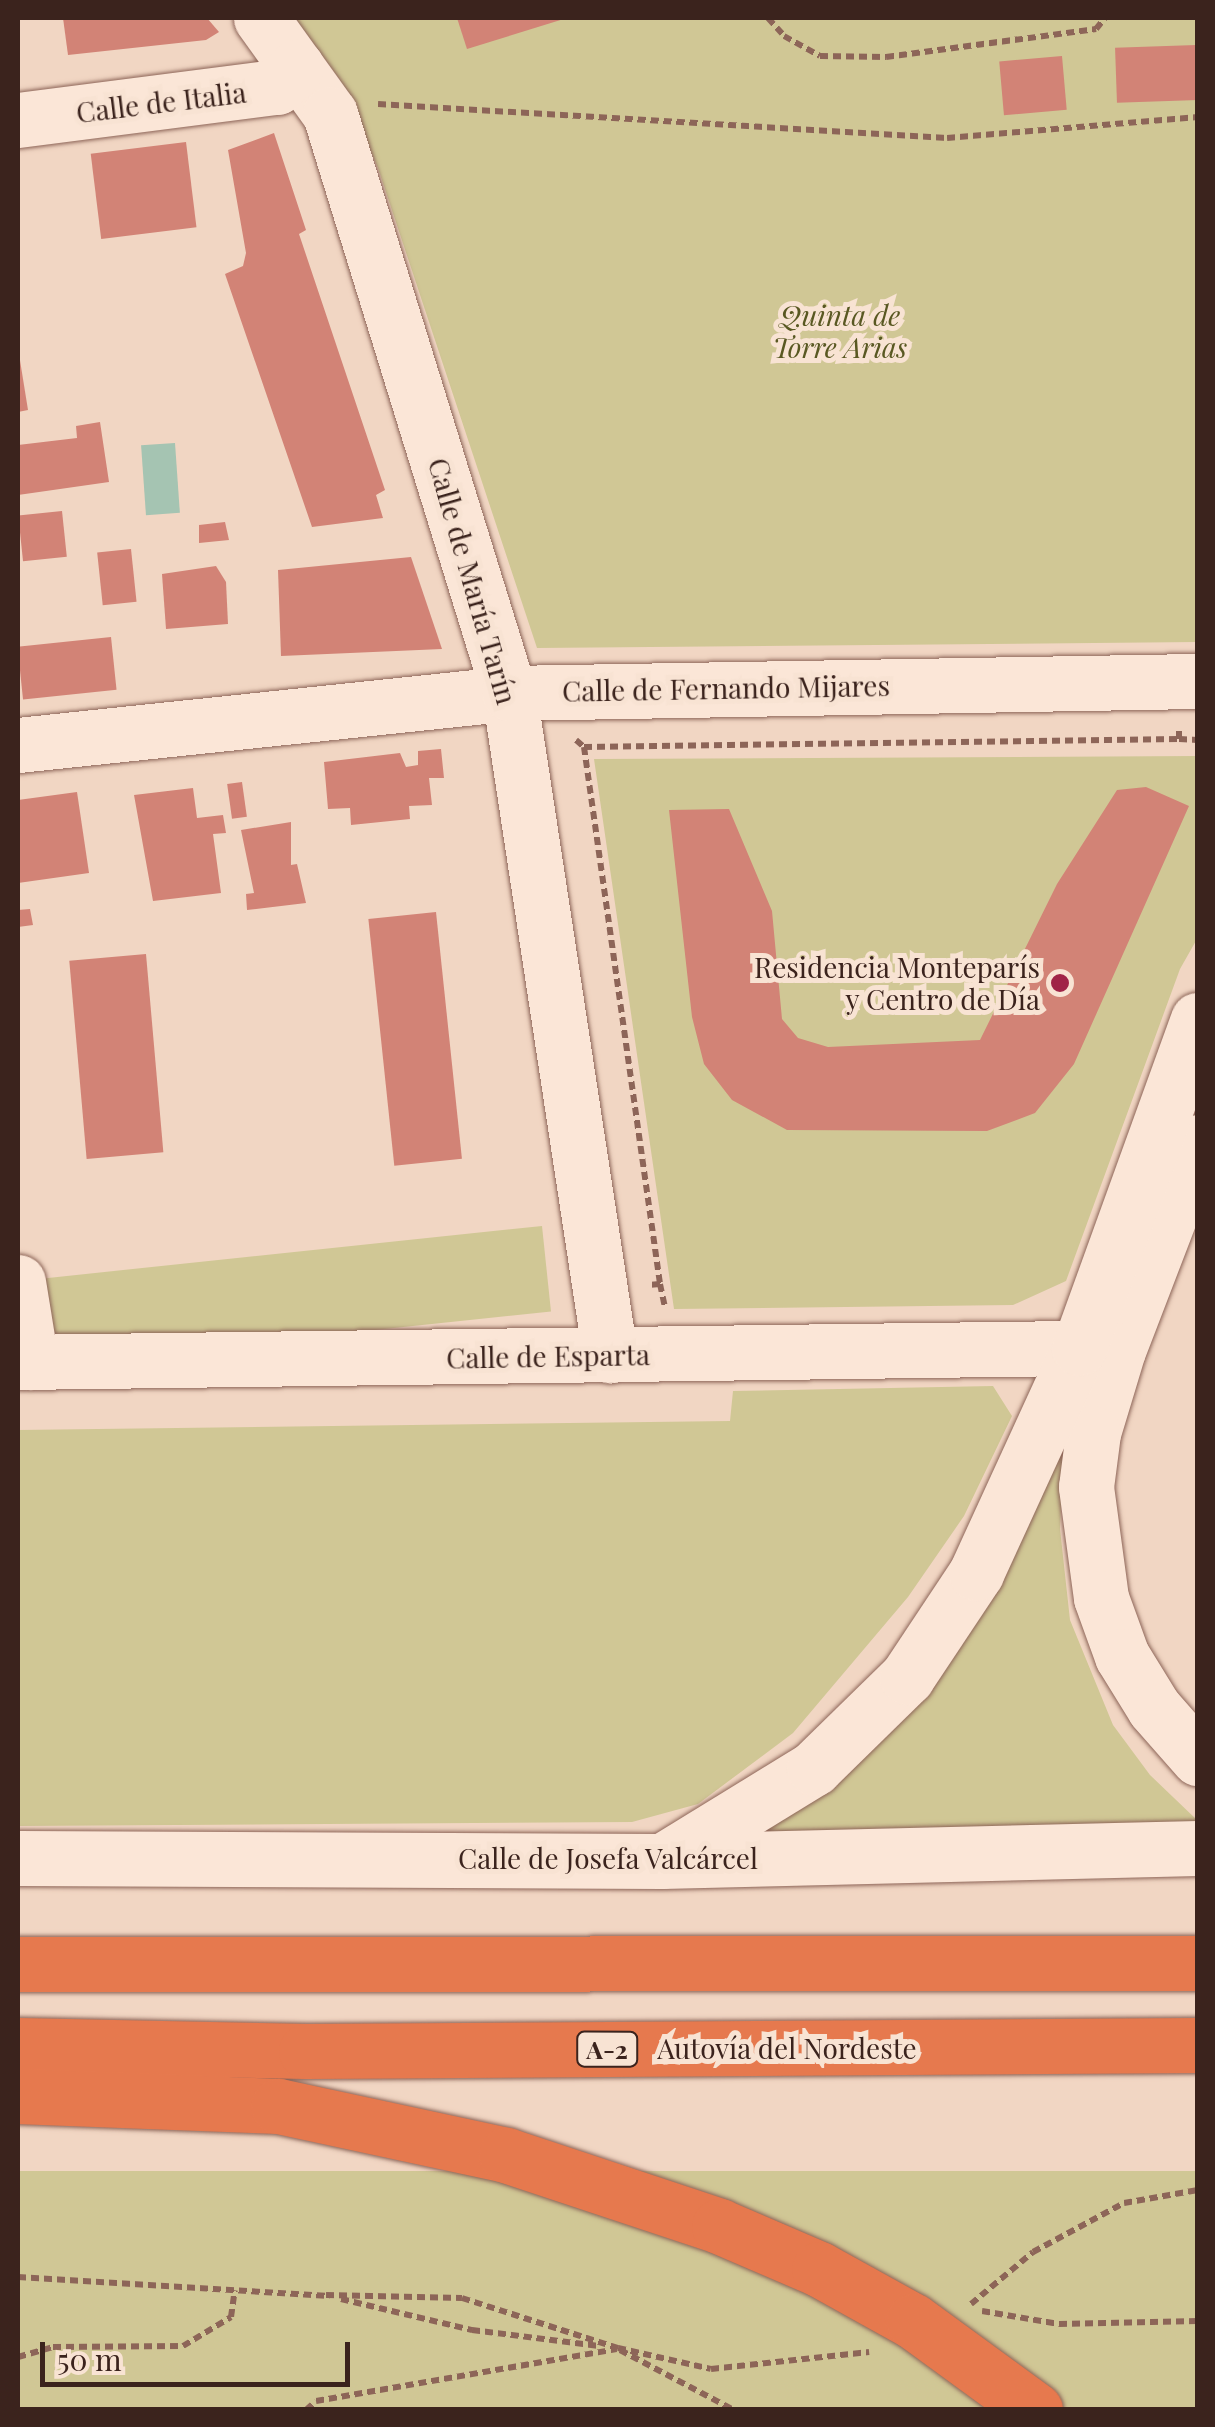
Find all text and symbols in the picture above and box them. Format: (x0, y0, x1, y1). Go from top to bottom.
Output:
street label: Calle de Italia (74, 75, 248, 129)
park label: Quinta de Torre Arias (773, 298, 907, 364)
street label: Calle de María Tarín (422, 454, 524, 708)
street label: Calle de Fernando Mijares (562, 668, 890, 708)
place label: Residencia Monteparís y Centro de Día (754, 950, 1040, 1016)
marker: Residencia Monteparís y Centro de Día (1049, 972, 1071, 994)
street label: Calle de Esparta (446, 1337, 650, 1375)
street label: Calle de Josefa Valcárcel (457, 1841, 759, 1875)
road number: A-2 (574, 2029, 640, 2069)
street label: Autovía del Nordeste (657, 2031, 917, 2065)
scale bar (45, 2322, 355, 2384)
text: 50 m (57, 2339, 122, 2379)

